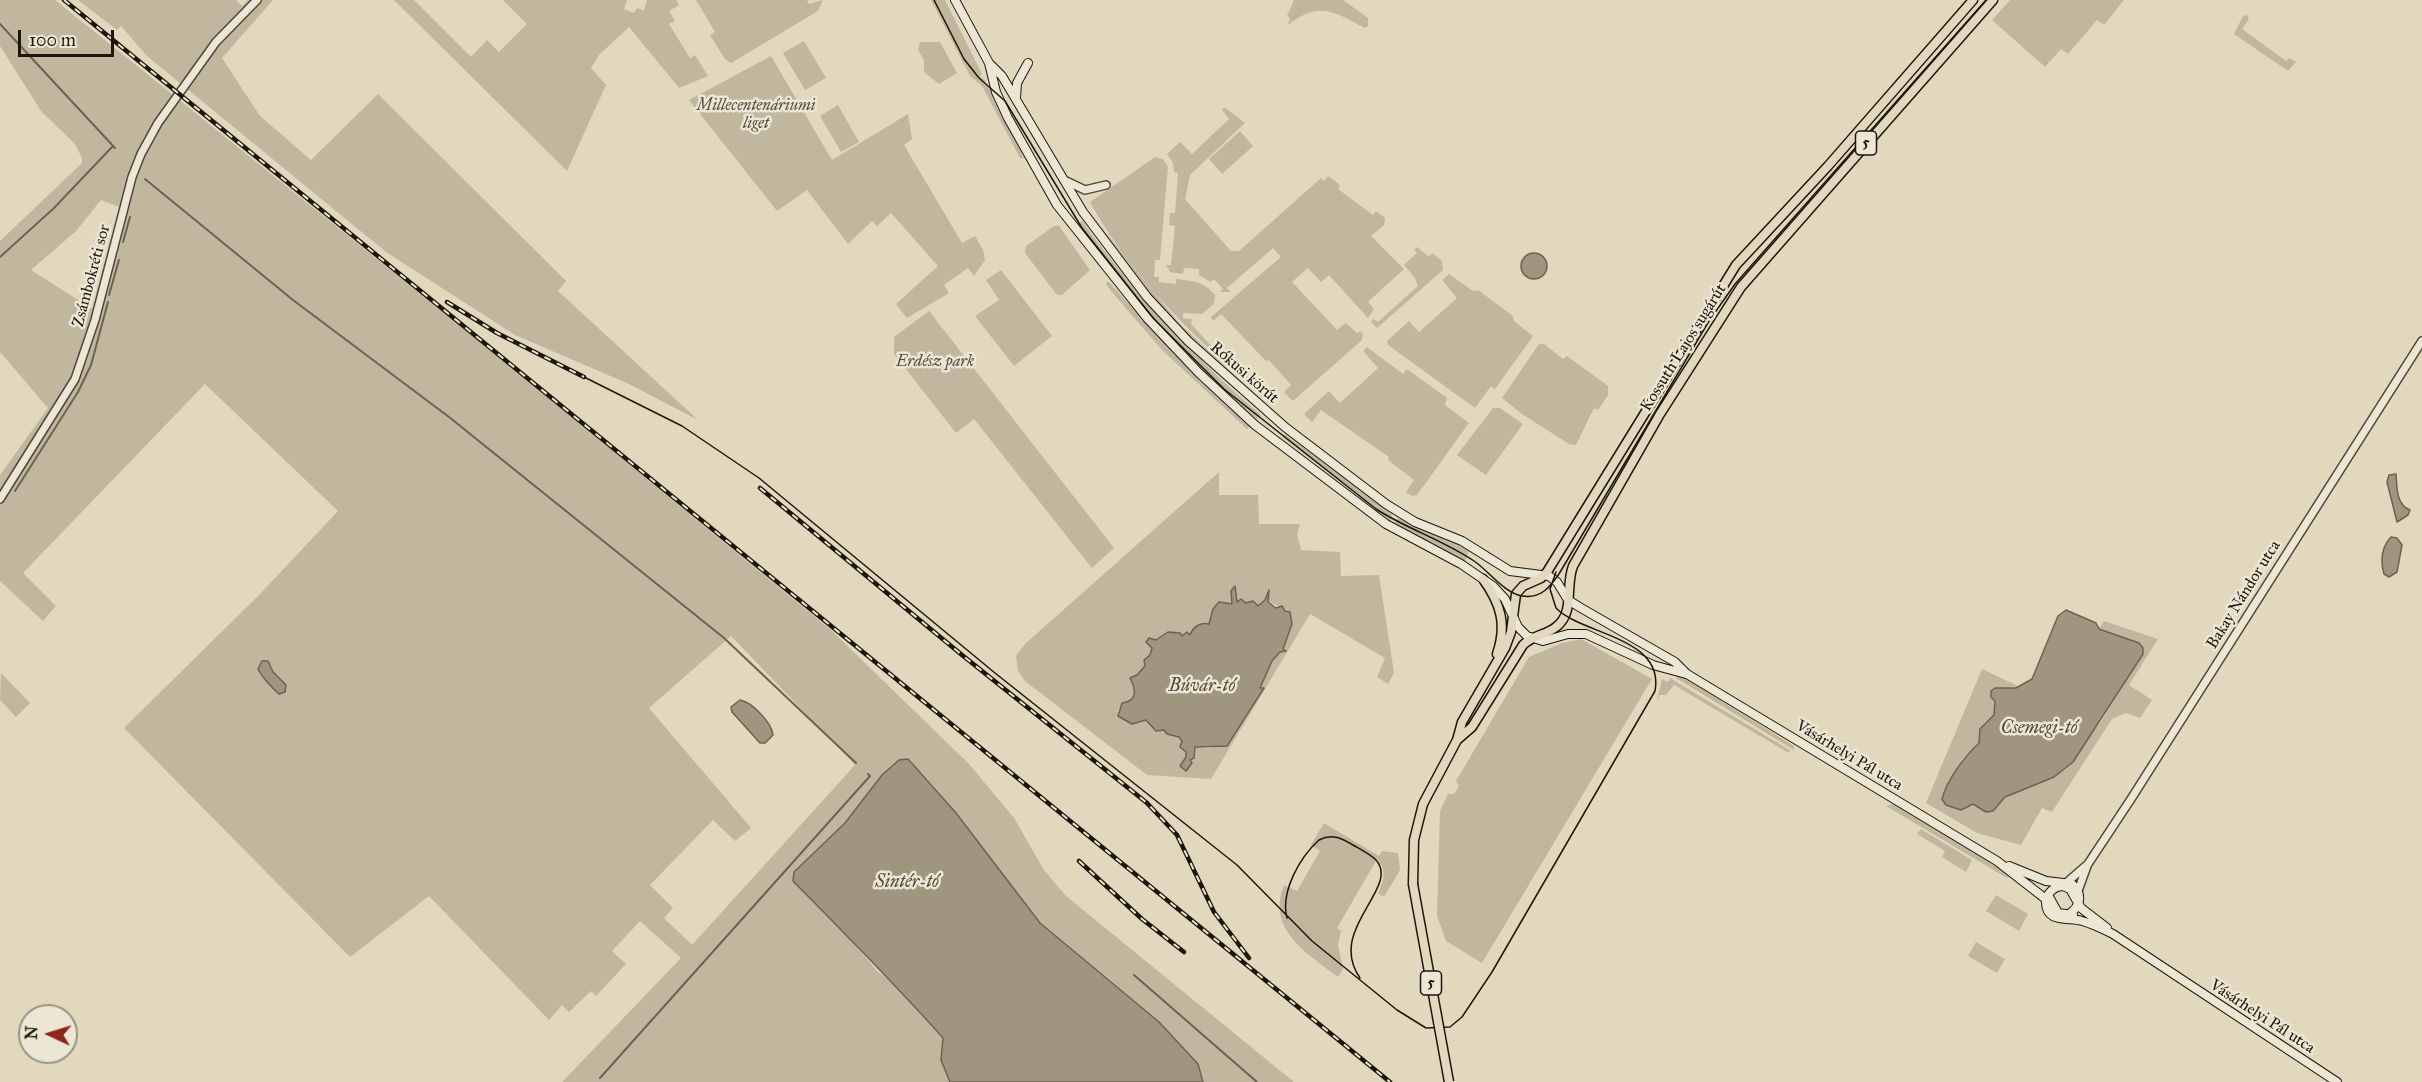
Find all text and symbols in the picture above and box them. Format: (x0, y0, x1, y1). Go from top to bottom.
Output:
scale bar (21, 18, 117, 56)
text: 100 m (29, 29, 76, 51)
park label: Millecentenáriumi liget (696, 96, 816, 134)
road number: 5 (1856, 131, 1876, 155)
street label: Zsámbokréti sor (69, 223, 115, 329)
street label: Kossuth Lajos sugárút (1637, 281, 1731, 415)
street label: Rókusi körút (1206, 338, 1282, 408)
park label: Erdész park (896, 352, 974, 372)
street label: Bakay Nándor utca (2203, 537, 2285, 653)
water label: Búvár-tó (1169, 676, 1235, 698)
street label: Vásárhelyi Pál utca (1792, 717, 1906, 795)
water label: Csemegi-tó (2001, 718, 2077, 740)
water label: Sintér-tó (875, 872, 939, 894)
road number: 5 (1420, 971, 1442, 995)
street label: Vásárhelyi Pál utca (2206, 976, 2318, 1058)
north arrow (18, 1004, 78, 1064)
text: N (22, 1025, 41, 1040)

